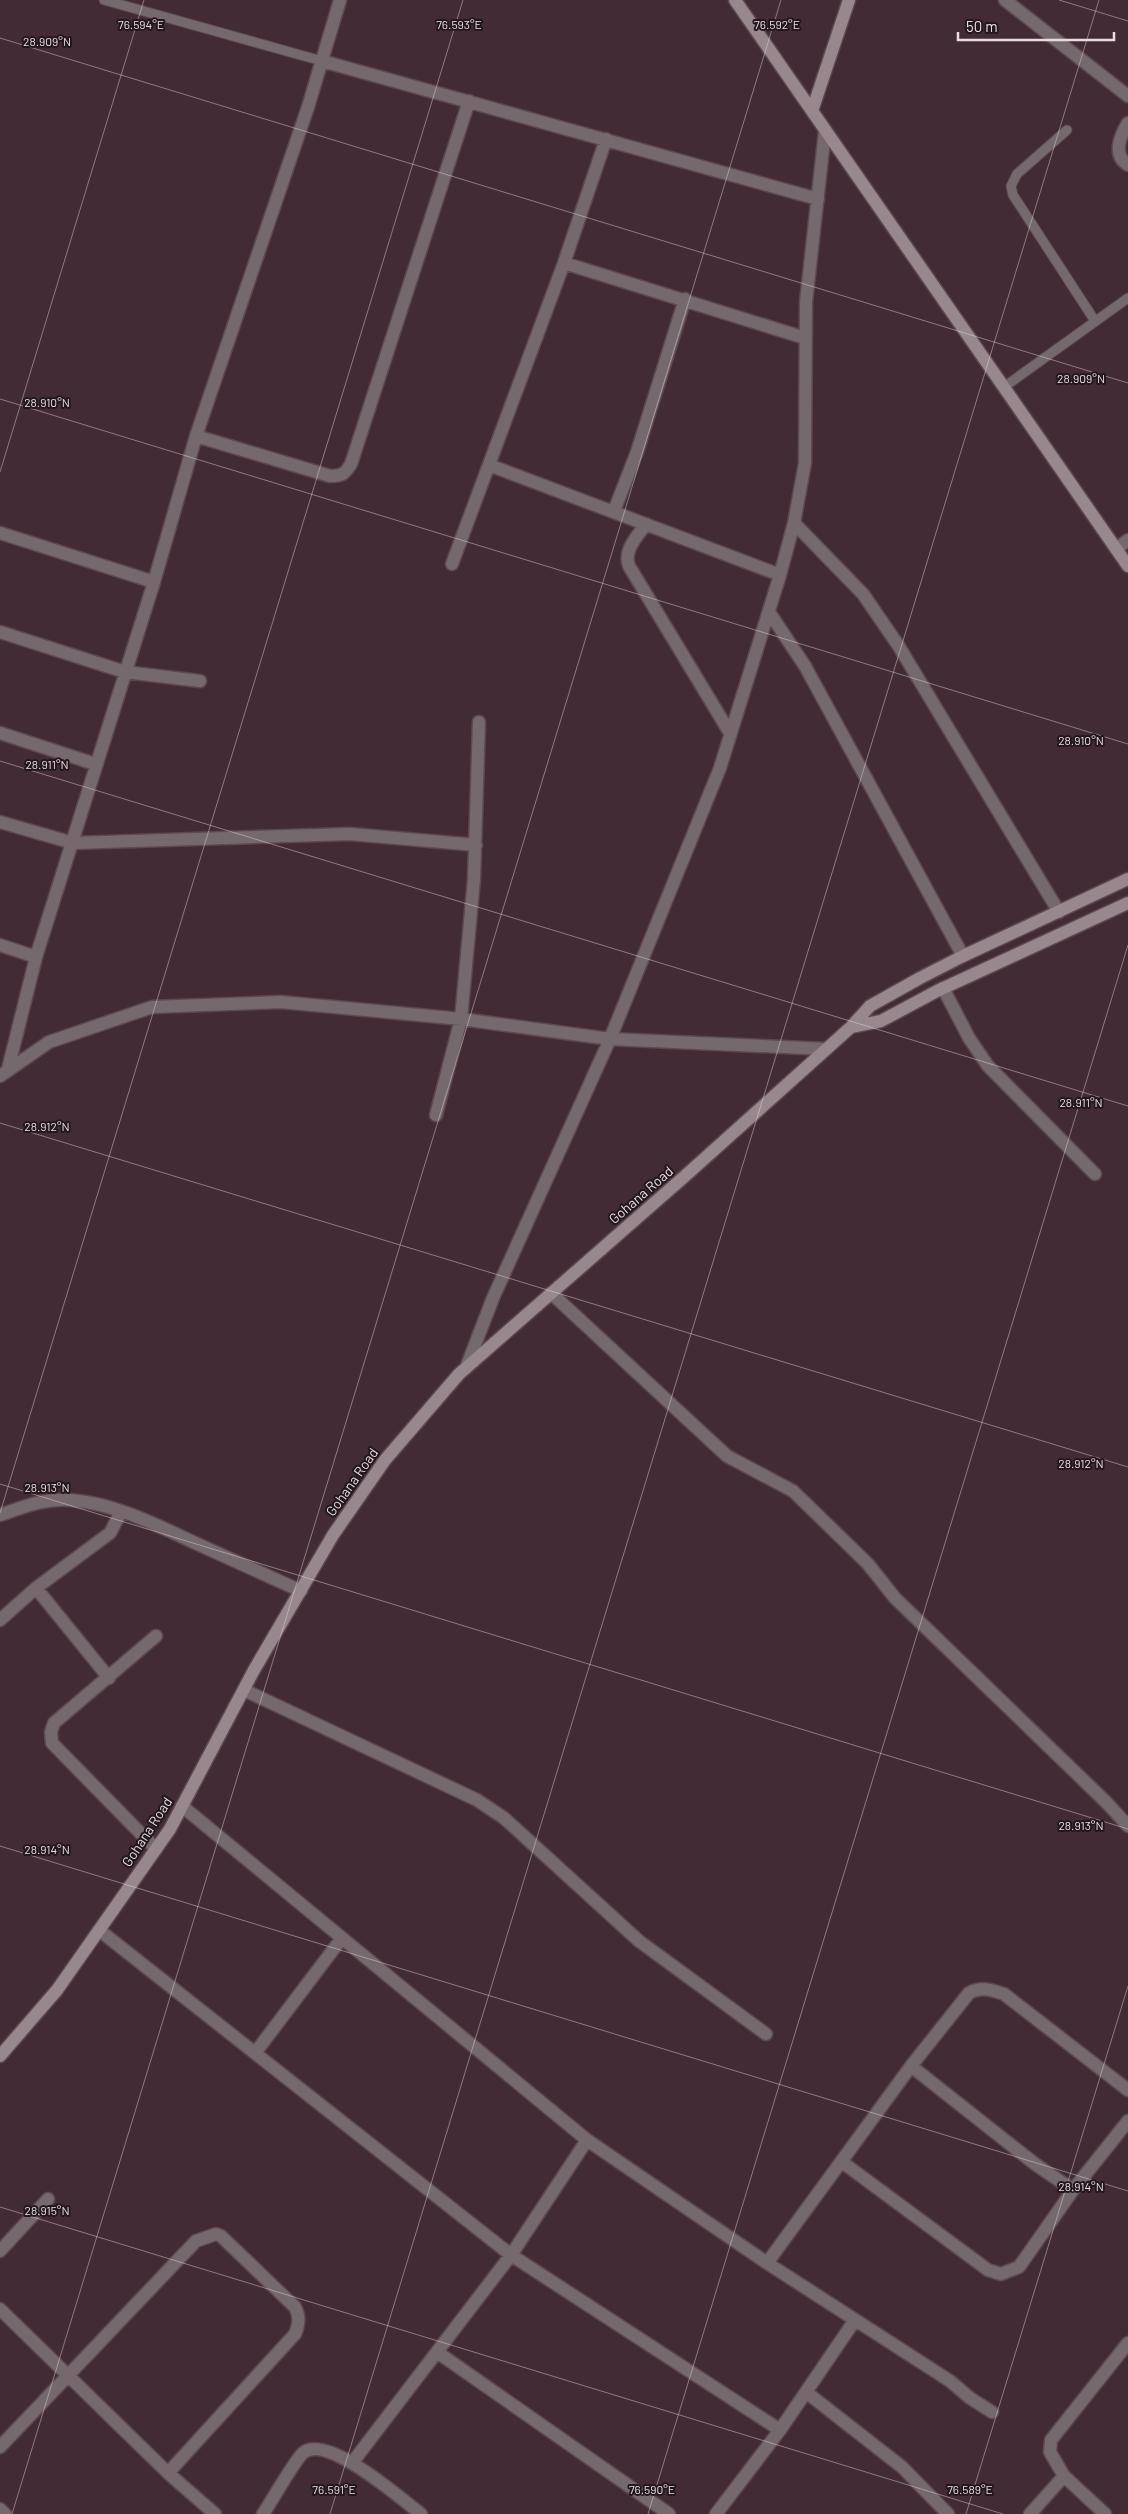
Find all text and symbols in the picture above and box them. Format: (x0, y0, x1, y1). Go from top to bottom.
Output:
scale bar (958, 10, 1114, 42)
text: 76.594°E (118, 17, 164, 31)
text: 76.593°E (436, 17, 482, 31)
text: 76.592°E (754, 17, 800, 31)
text: 50 m (966, 17, 998, 35)
text: 28.909°N (23, 34, 71, 48)
text: 28.909°N (1057, 371, 1105, 385)
text: 28.910°N (24, 395, 70, 409)
text: 28.910°N (1058, 733, 1104, 747)
text: 28.911°N (25, 757, 69, 771)
text: 28.911°N (1059, 1095, 1103, 1109)
text: 28.912°N (24, 1119, 70, 1133)
street label: Gohana Road (605, 1162, 676, 1227)
street label: Gohana Road (322, 1444, 381, 1519)
text: 28.912°N (1058, 1456, 1104, 1470)
text: 28.913°N (24, 1480, 70, 1494)
street label: Gohana Road (118, 1794, 175, 1870)
text: 28.913°N (1058, 1818, 1104, 1832)
text: 28.914°N (24, 1842, 70, 1856)
text: 28.914°N (1058, 2179, 1104, 2193)
text: 28.915°N (24, 2203, 70, 2217)
text: 76.591°E (312, 2482, 356, 2496)
text: 76.590°E (629, 2482, 675, 2496)
text: 76.589°E (947, 2482, 993, 2496)

